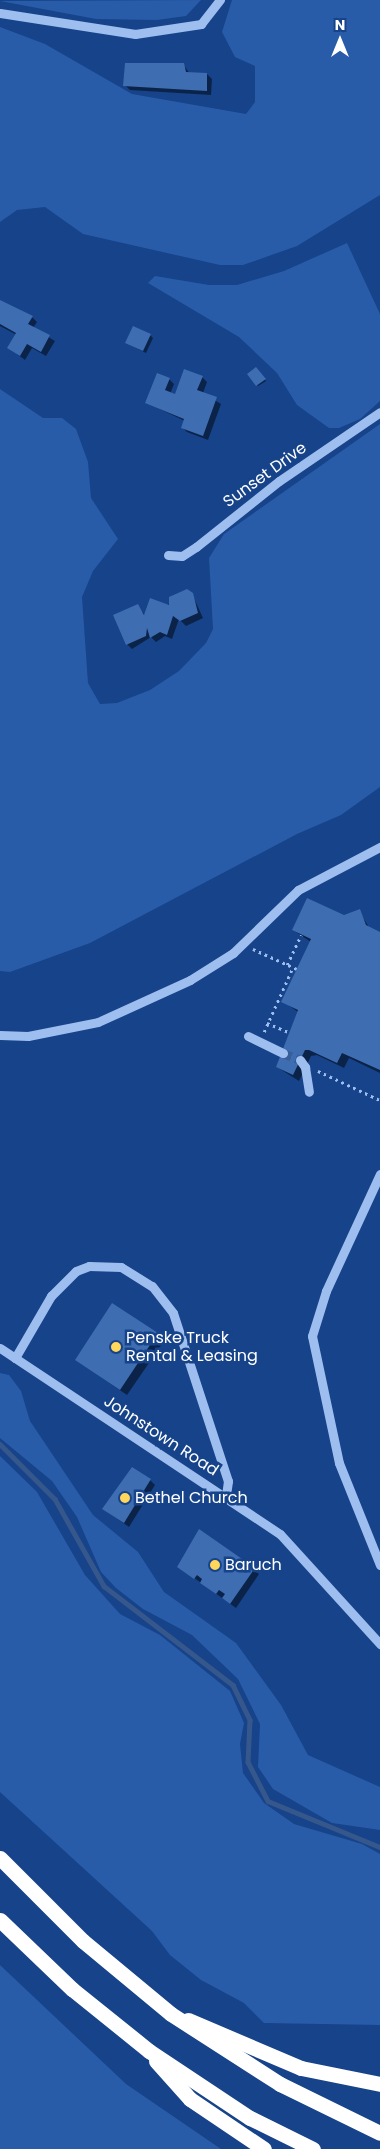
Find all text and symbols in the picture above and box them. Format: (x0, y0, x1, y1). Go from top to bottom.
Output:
north arrow (315, 15, 365, 65)
text: N (335, 15, 345, 35)
street label: Sunset Drive (220, 438, 310, 512)
place label: Penske Truck Rental & Leasing (126, 1328, 258, 1366)
marker: Penske Truck Rental & Leasing (110, 1341, 122, 1353)
street label: Johnstown Road (100, 1392, 222, 1480)
place label: Bethel Church (135, 1488, 248, 1508)
marker: Bethel Church (119, 1492, 131, 1504)
place label: Baruch (225, 1555, 282, 1575)
marker: Baruch (209, 1559, 221, 1571)

